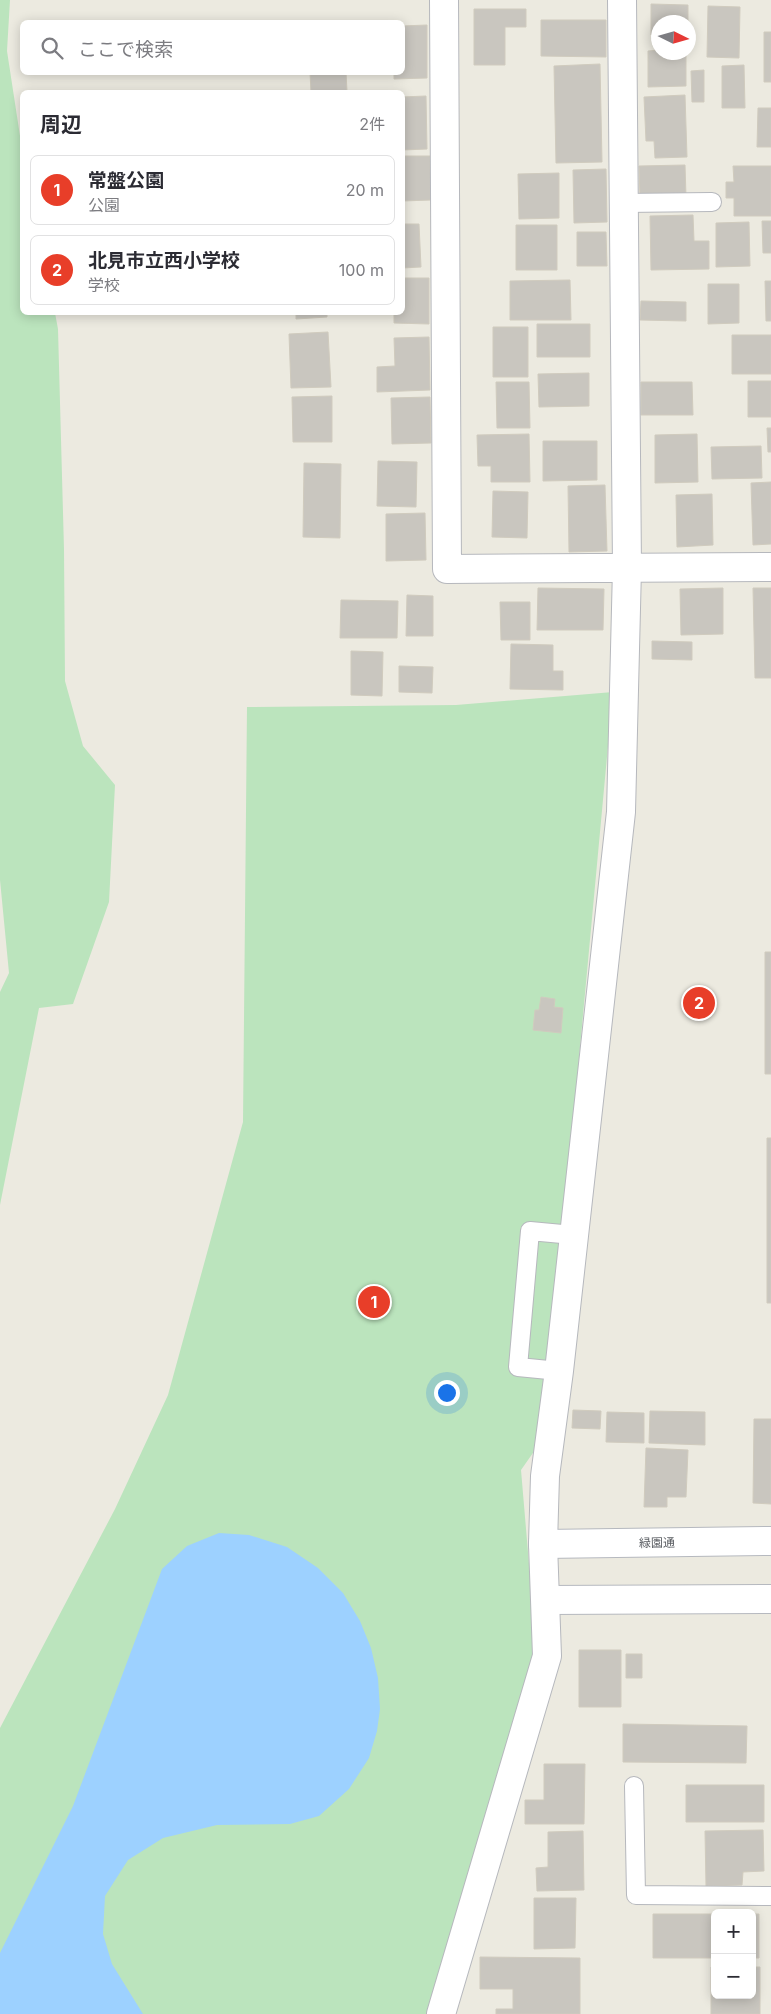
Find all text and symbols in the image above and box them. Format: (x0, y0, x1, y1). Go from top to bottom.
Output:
north arrow (651, 15, 696, 60)
search box (20, 20, 405, 75)
icon: search (38, 34, 66, 62)
text: ここで検索 (78, 38, 173, 61)
text: 周辺 (40, 112, 82, 137)
text: 2件 (359, 114, 385, 134)
text: 常盤公園 (88, 169, 164, 192)
text: 1 (54, 180, 60, 200)
text: 20 m (346, 180, 384, 200)
text: 公園 (88, 195, 120, 215)
text: 北見市立西小学校 (88, 249, 240, 272)
text: 2 (52, 260, 62, 280)
text: 100 m (339, 260, 384, 280)
text: 学校 (88, 275, 120, 295)
pin: 2 (683, 984, 715, 1022)
pin: 1 (358, 1283, 390, 1321)
your location (434, 1380, 460, 1406)
street label: 緑園通 (639, 1535, 675, 1550)
map controls (711, 1909, 756, 1999)
button: + (711, 1909, 756, 1954)
button: − (711, 1954, 756, 1999)

